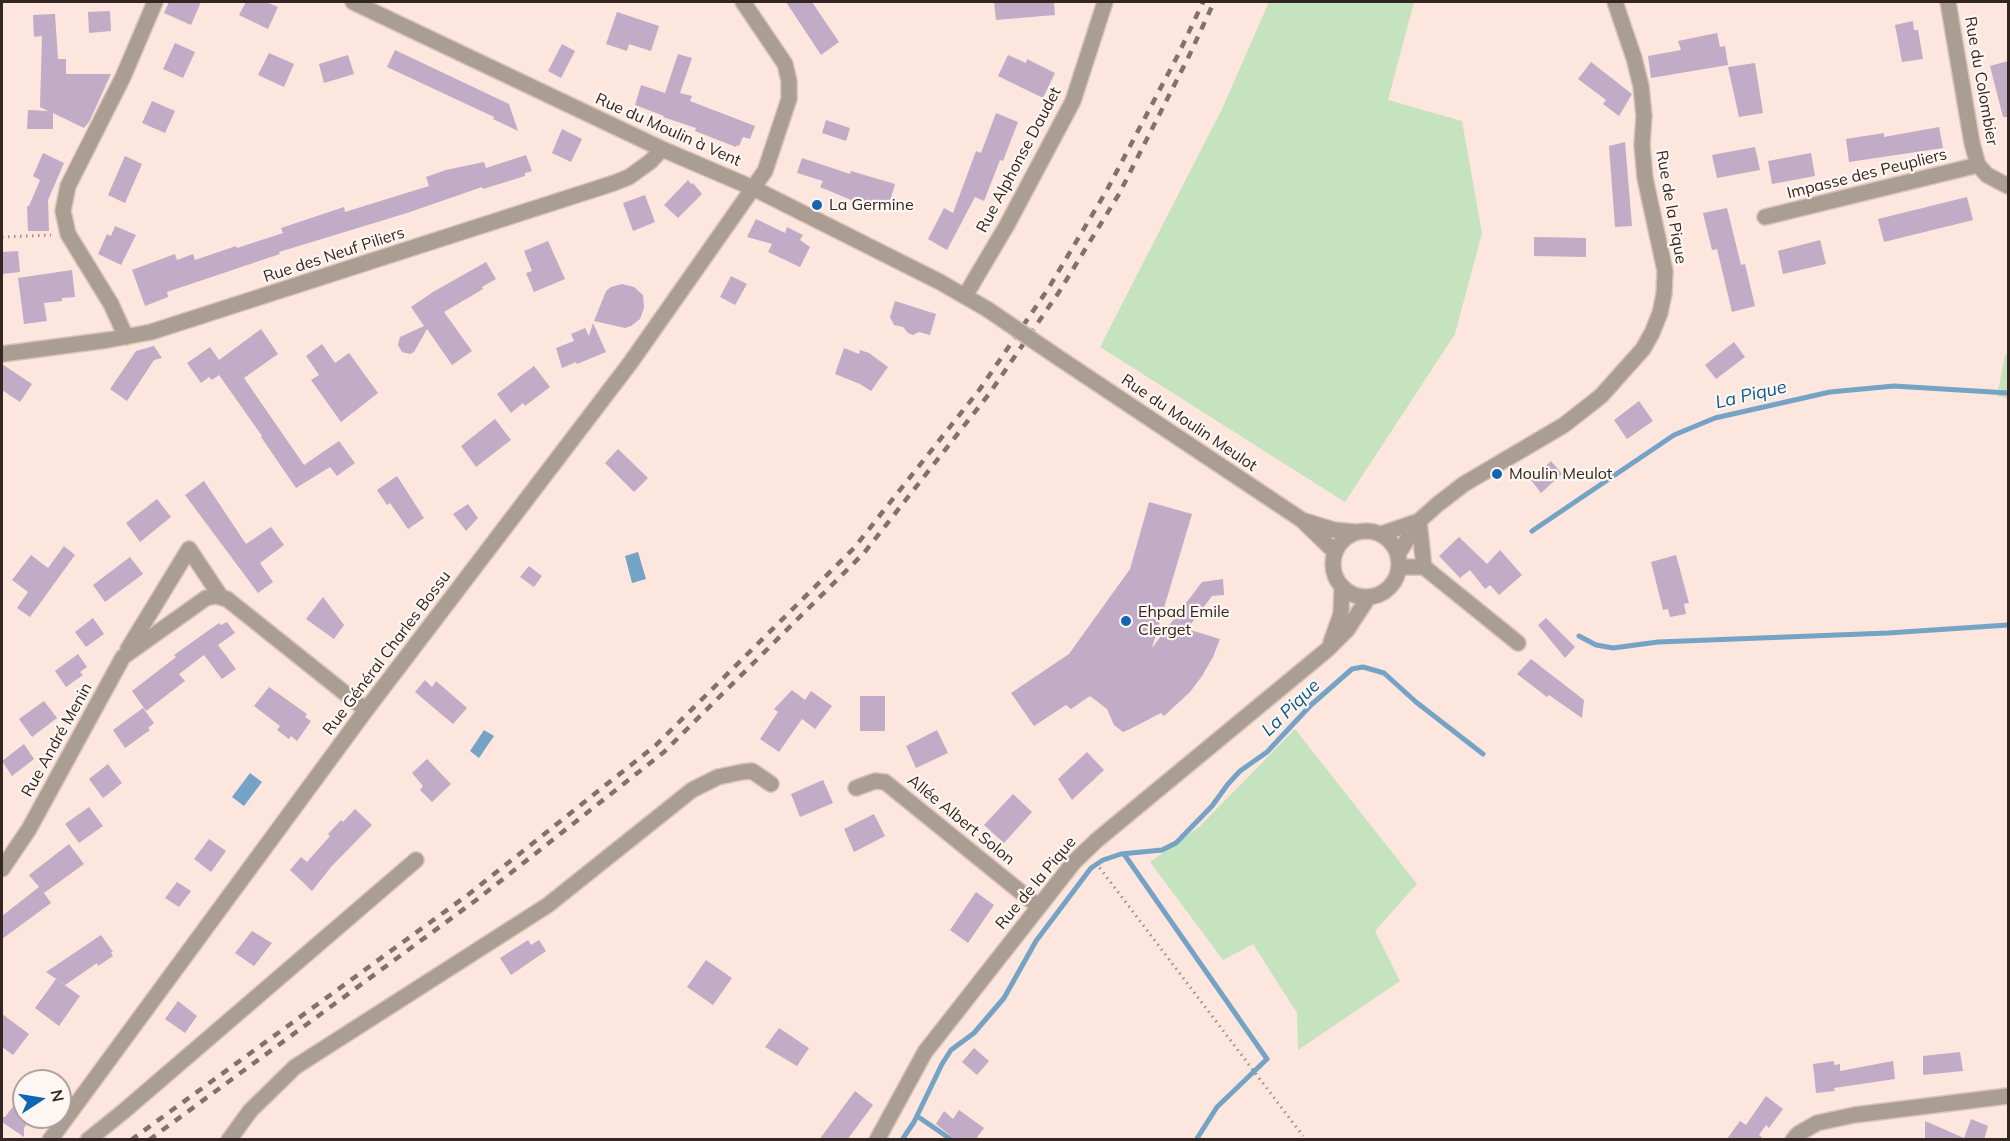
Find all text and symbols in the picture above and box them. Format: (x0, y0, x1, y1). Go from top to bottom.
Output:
street label: Rue du Colombier (1960, 15, 2002, 147)
street label: Rue Alphonse Daudet (973, 84, 1065, 236)
street label: Rue du Moulin à Vent (592, 89, 744, 171)
street label: Impasse des Peupliers (1785, 145, 1949, 203)
street label: Rue de la Pique (1652, 149, 1690, 265)
place label: La Germine (829, 195, 914, 215)
marker: La Germine (810, 198, 824, 212)
street label: Rue des Neuf Piliers (261, 223, 407, 287)
street label: Rue du Moulin Meulot (1117, 370, 1261, 476)
water label: La Pique (1713, 376, 1789, 414)
place label: Moulin Meulot (1509, 464, 1612, 484)
marker: Moulin Meulot (1490, 467, 1504, 481)
street label: Rue Général Charles Bossu (319, 567, 455, 739)
place label: Ehpad Emile Clerget (1138, 602, 1230, 640)
marker: Ehpad Emile Clerget (1119, 614, 1133, 628)
water label: La Pique (1257, 675, 1325, 741)
street label: Rue André Menin (18, 680, 96, 800)
street label: Allée Albert Solon (904, 771, 1018, 869)
street label: Rue de la Pique (992, 833, 1080, 933)
north arrow (12, 1069, 72, 1129)
text: N (47, 1088, 69, 1104)

